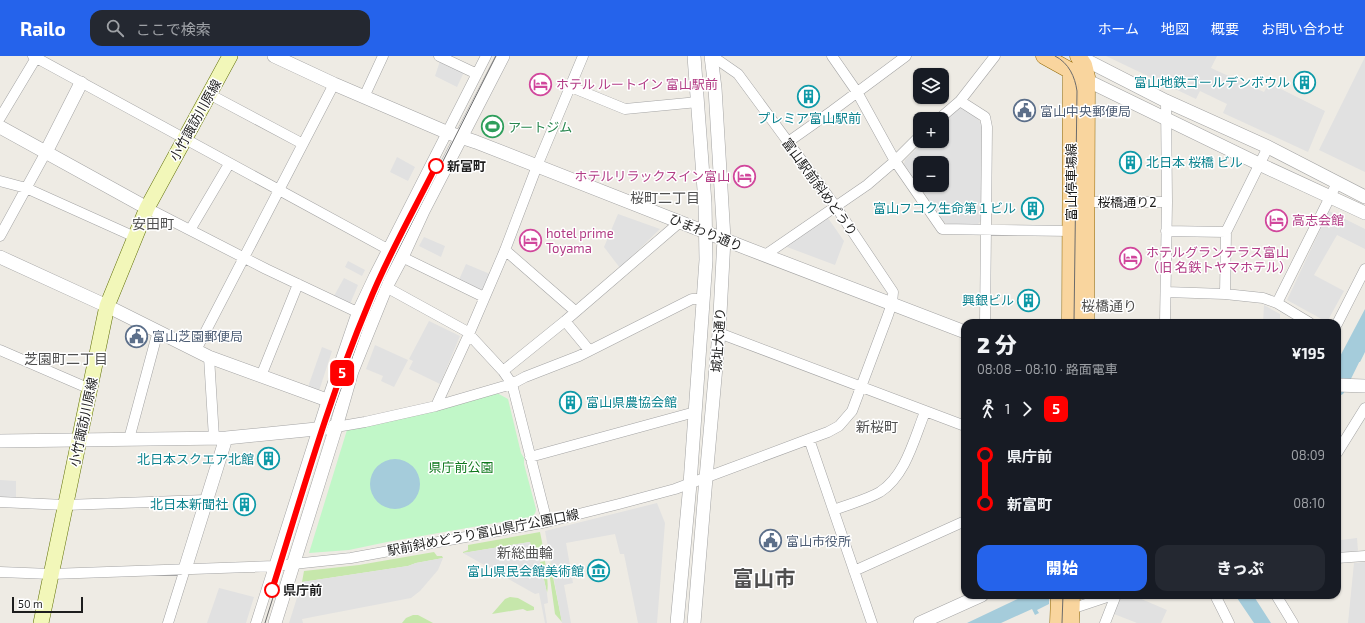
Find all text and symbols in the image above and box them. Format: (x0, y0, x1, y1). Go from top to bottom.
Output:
search box (90, 10, 370, 46)
text: Railo (20, 17, 66, 40)
icon: search (104, 17, 126, 39)
text: ここで検索 (136, 20, 211, 38)
text: ホーム (1097, 20, 1139, 37)
text: 地図 (1161, 20, 1189, 37)
text: 概要 (1211, 20, 1239, 37)
text: お問い合わせ (1261, 20, 1345, 37)
map controls (913, 68, 949, 192)
button: layers (913, 68, 949, 104)
building icon: 富山地鉄ゴールデンボウル (1292, 69, 1318, 95)
hotel icon: ホテル ルートイン 富山駅前 (527, 71, 553, 97)
place label: 富山地鉄ゴールデンボウル (1134, 74, 1290, 90)
street label: 小竹諏訪川原線 (166, 76, 224, 164)
place label: ホテル ルートイン 富山駅前 (556, 76, 718, 92)
building icon: プレミア富山駅前 (796, 83, 822, 109)
public building icon: 富山中央郵便局 (1011, 98, 1037, 124)
place label: 富山中央郵便局 (1040, 103, 1131, 119)
place label: プレミア富山駅前 (757, 110, 861, 126)
button: + (913, 112, 949, 148)
sports icon: アートジム (479, 114, 505, 140)
place label: アートジム (508, 119, 572, 135)
street label: 富山駅前斜めどうり (779, 135, 861, 239)
street label: 富山停車場線 (1063, 143, 1079, 221)
building icon: 北日本 桜橋 ビル (1117, 149, 1143, 175)
place label: 北日本 桜橋 ビル (1146, 154, 1243, 170)
button: − (913, 156, 949, 192)
marker: 新富町 (428, 158, 444, 174)
place label: 新富町 (447, 158, 486, 174)
hotel icon: ホテルリラックスイン富山 (732, 163, 758, 189)
place label: ホテルリラックスイン富山 (574, 168, 730, 184)
district label: 桜町二丁目 (630, 189, 700, 206)
street label: 桜橋通り2 (1097, 194, 1157, 210)
building icon: 富山フコク生命第１ビル (1019, 195, 1045, 221)
place label: 富山フコク生命第１ビル (873, 200, 1016, 216)
hotel icon: 高志会館 (1264, 207, 1290, 233)
street label: ひまわり通り (667, 210, 745, 254)
place label: 高志会館 (1292, 212, 1344, 228)
district label: 安田町 (132, 215, 174, 232)
place label: hotel prime Toyama (546, 225, 614, 256)
hotel icon: hotel prime Toyama (518, 227, 544, 253)
place label: ホテルグランテラス富山 （旧 名鉄トヤマホテル） (1146, 244, 1292, 275)
hotel icon: ホテルグランテラス富山 （旧 名鉄トヤマホテル） (1117, 246, 1143, 272)
building icon: 興銀ビル (1016, 287, 1042, 313)
place label: 興銀ビル (962, 292, 1014, 308)
district label: 桜橋通り (1081, 297, 1137, 314)
street label: 城址大通り (708, 307, 728, 373)
public building icon: 富山芝園郵便局 (123, 323, 149, 349)
place label: 富山芝園郵便局 (152, 328, 243, 344)
text: 2 分 (977, 331, 1017, 357)
text: ¥195 (1291, 344, 1325, 362)
district label: 芝園町二丁目 (24, 350, 108, 367)
line badge: 5 (329, 360, 355, 386)
text: 08:08 – 08:10 · 路面電車 (977, 361, 1118, 377)
text: 5 (338, 364, 346, 381)
street label: 小竹諏訪川原線 (66, 376, 100, 468)
building icon: 富山県農協会館 (557, 389, 583, 415)
place label: 富山県農協会館 (586, 394, 677, 410)
icon: walk (977, 398, 999, 420)
icon: forward (1016, 398, 1038, 420)
text: 5 (1052, 400, 1060, 417)
text: 1 (1005, 401, 1010, 417)
district label: 新桜町 (856, 418, 898, 435)
building icon: 北日本スクエア北館 (256, 446, 282, 472)
text: 県庁前 (1007, 447, 1052, 465)
text: 08:09 (1291, 447, 1325, 463)
place label: 北日本スクエア北館 (137, 451, 254, 467)
park label: 県庁前公園 (428, 459, 494, 475)
building icon: 北日本新聞社 (231, 491, 257, 517)
text: 新富町 (1007, 495, 1052, 513)
text: 08:10 (1293, 495, 1325, 511)
place label: 北日本新聞社 (150, 496, 228, 512)
street label: 駅前斜めどうり富山県庁公園口線 (386, 506, 580, 558)
public building icon: 富山市役所 (757, 528, 783, 554)
place label: 富山市役所 (786, 533, 851, 549)
district label: 新総曲輪 (497, 544, 553, 561)
button: 開始 (977, 545, 1147, 591)
button: きっぷ (1155, 545, 1325, 591)
museum icon: 富山県民会館美術館 (586, 558, 612, 584)
place label: 富山県民会館美術館 (467, 563, 584, 579)
district label: 富山市 (733, 565, 796, 590)
marker: 県庁前 (264, 582, 280, 598)
place label: 県庁前 (283, 582, 322, 598)
scale bar (12, 595, 83, 614)
text: 50 m (18, 597, 43, 610)

